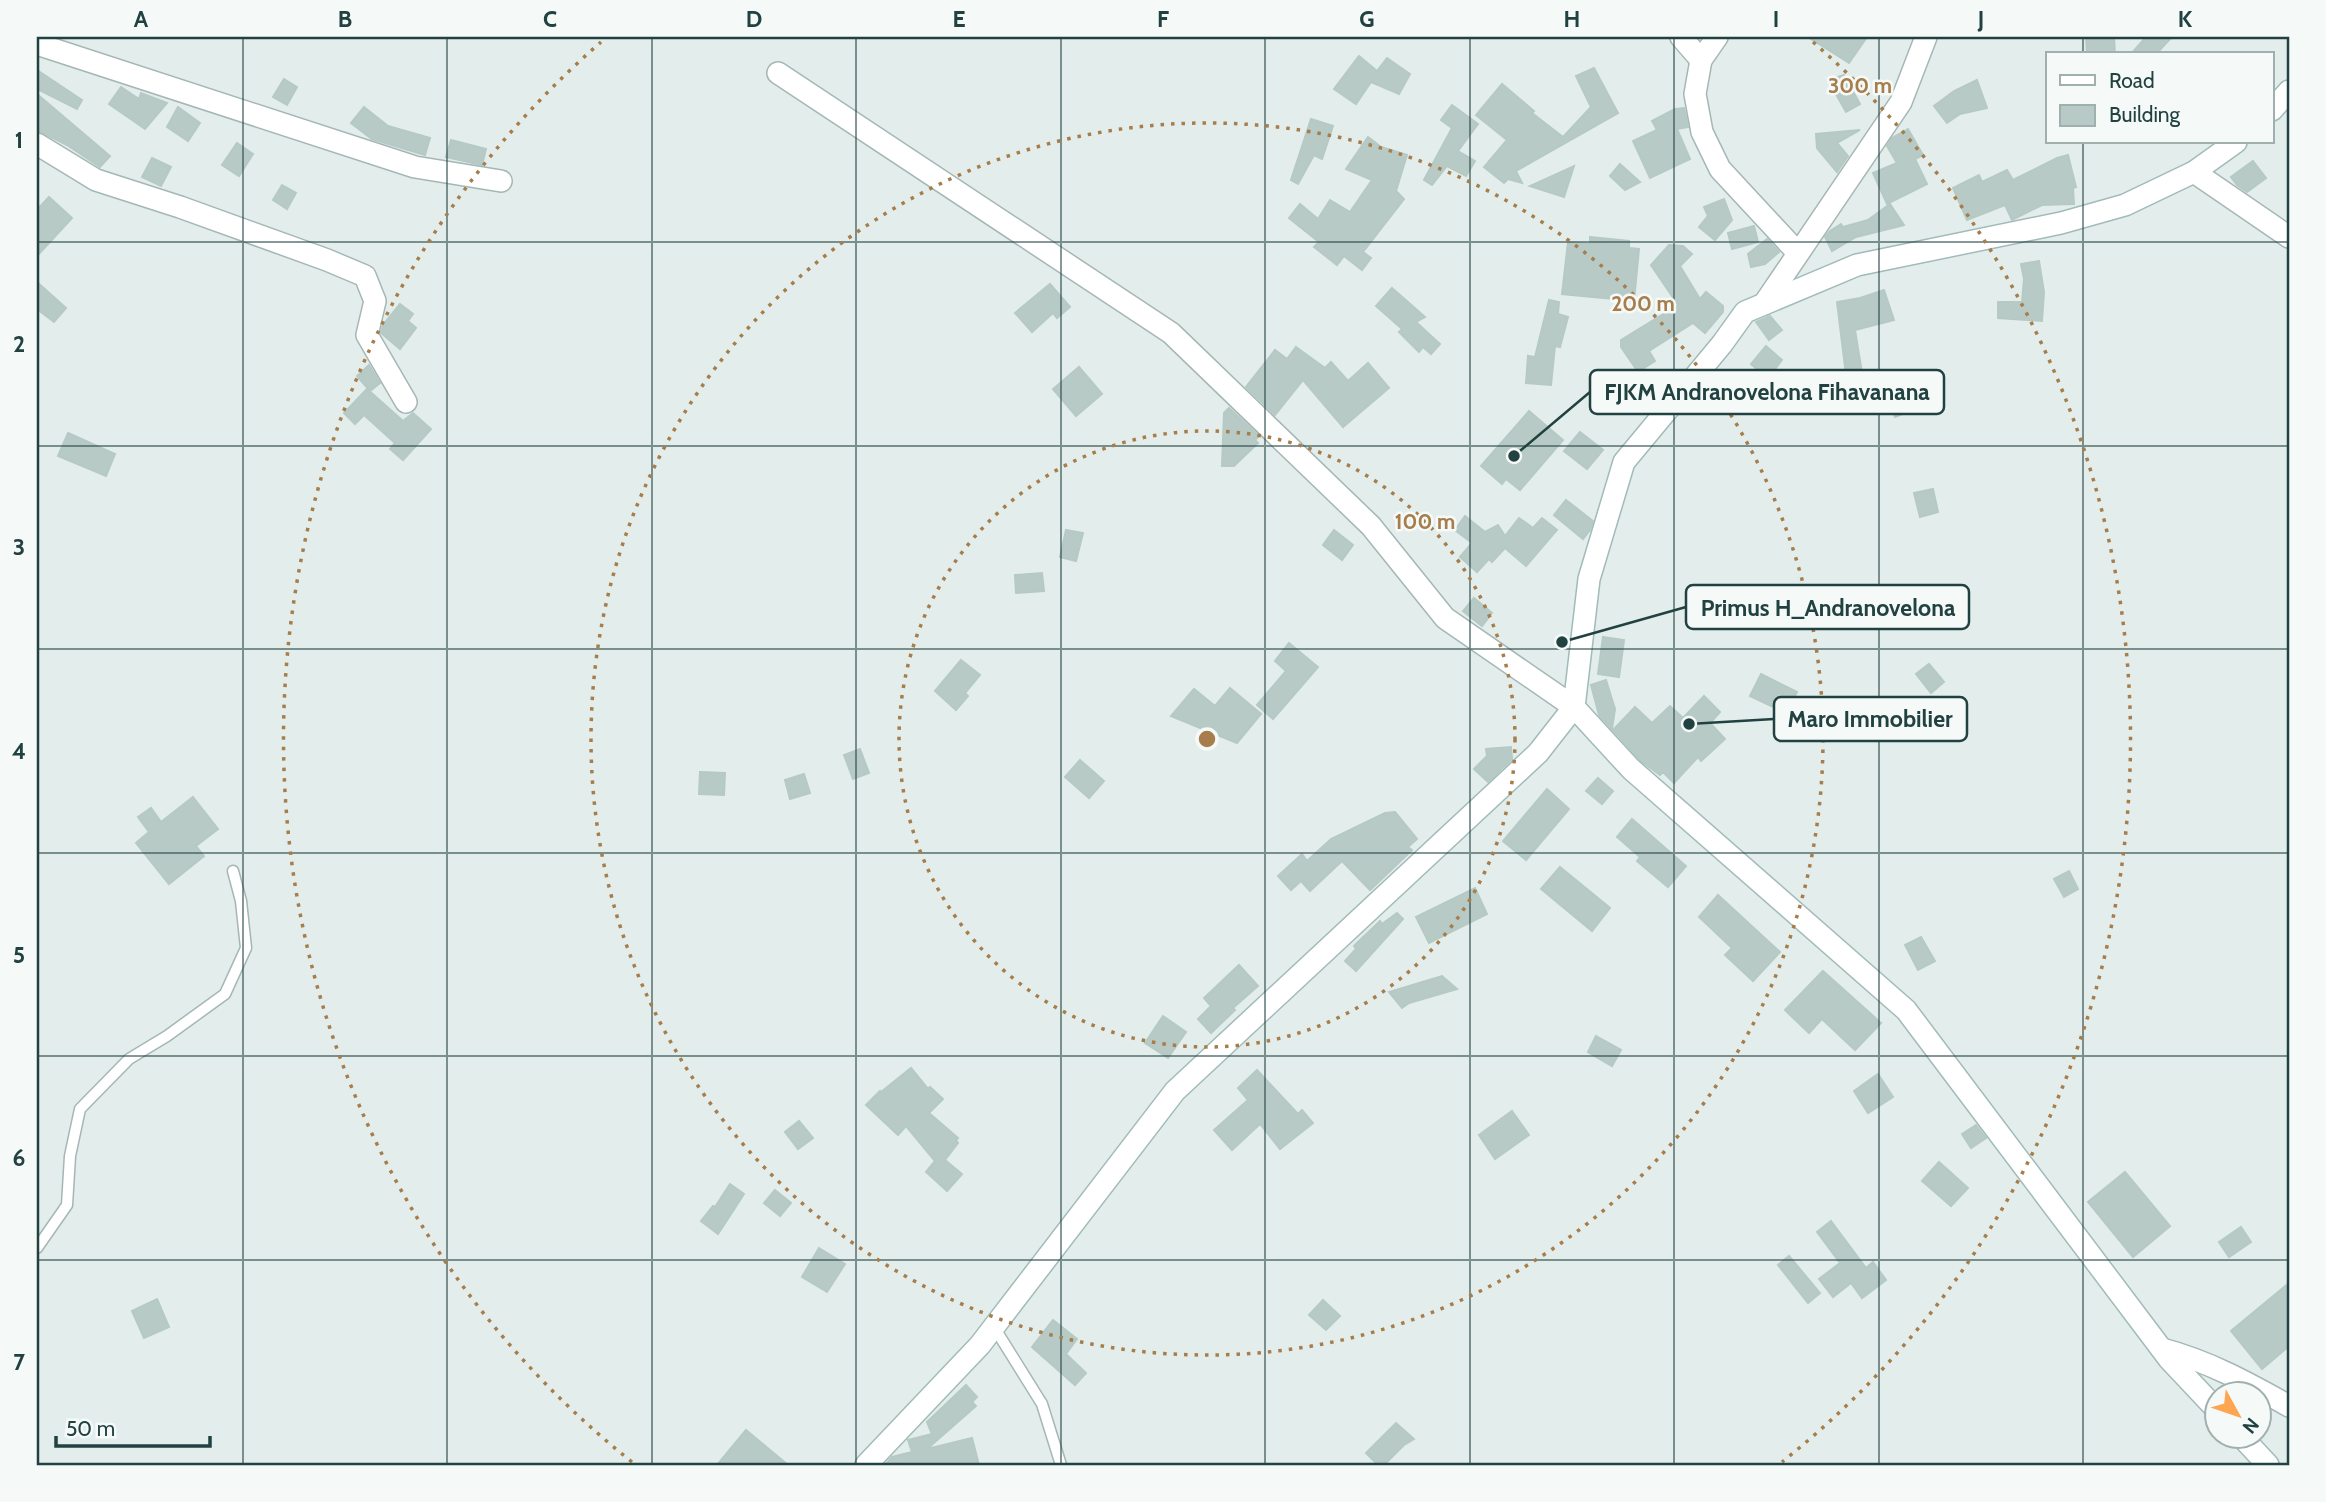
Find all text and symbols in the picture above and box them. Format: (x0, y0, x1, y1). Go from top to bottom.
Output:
text: A (134, 5, 149, 33)
text: B (338, 5, 352, 33)
text: C (543, 5, 557, 33)
text: D (746, 5, 762, 33)
text: E (952, 5, 966, 33)
text: F (1157, 5, 1169, 33)
text: G (1359, 5, 1375, 33)
text: H (1564, 5, 1580, 33)
text: I (1773, 5, 1779, 33)
text: J (1977, 5, 1984, 33)
text: K (2178, 5, 2193, 33)
legend (2046, 52, 2274, 144)
text: Road (2109, 68, 2155, 93)
text: 300 m (1828, 73, 1892, 98)
text: Building (2109, 102, 2181, 127)
text: 1 (15, 126, 23, 154)
text: 200 m (1611, 291, 1675, 316)
text: 2 (13, 330, 25, 358)
callout: FJKM Andranovelona Fihavanana (1590, 370, 1944, 414)
text: FJKM Andranovelona Fihavanana (1604, 378, 1930, 406)
text: 100 m (1395, 509, 1455, 534)
text: 3 (13, 533, 25, 561)
callout: Primus H_Andranovelona (1686, 585, 1969, 629)
text: Primus H_Andranovelona (1701, 594, 1956, 622)
callout: Maro Immobilier (1774, 697, 1967, 741)
text: Maro Immobilier (1787, 705, 1953, 733)
centre of rings (1195, 727, 1219, 751)
text: 4 (12, 737, 26, 765)
text: 5 (13, 941, 25, 969)
text: 6 (13, 1144, 25, 1172)
text: 7 (13, 1348, 25, 1376)
north arrow (2204, 1380, 2274, 1450)
scale bar (56, 1404, 210, 1448)
text: N (2238, 1413, 2264, 1438)
text: 50 m (66, 1416, 115, 1441)

